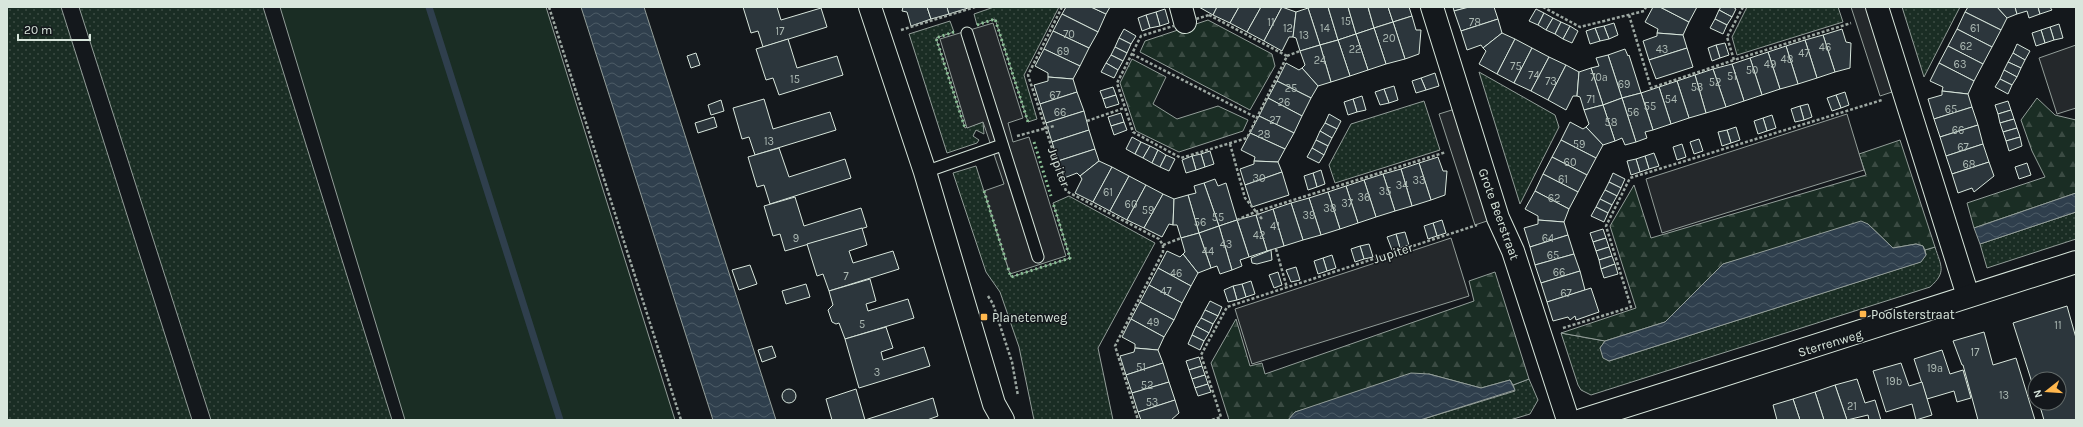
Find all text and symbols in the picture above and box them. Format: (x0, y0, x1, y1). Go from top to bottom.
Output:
house number: 15 (1341, 15, 1351, 28)
scale bar (18, 16, 90, 42)
house number: 11 (1267, 16, 1275, 29)
house number: 78 (1469, 16, 1481, 29)
house number: 12 (1283, 22, 1293, 35)
house number: 14 (1320, 22, 1330, 35)
house number: 61 (1970, 22, 1980, 35)
text: 20 m (24, 23, 52, 37)
house number: 17 (776, 25, 784, 38)
house number: 70 (1063, 28, 1075, 41)
house number: 13 (1299, 29, 1309, 42)
house number: 20 (1383, 32, 1395, 45)
house number: 62 (1960, 40, 1972, 53)
house number: 46 (1819, 41, 1831, 54)
house number: 22 (1349, 43, 1361, 56)
house number: 43 (1656, 43, 1668, 56)
house number: 69 (1057, 45, 1069, 58)
house number: 47 (1798, 47, 1810, 60)
house number: 48 (1781, 53, 1794, 66)
house number: 24 (1314, 54, 1326, 67)
house number: 49 (1764, 58, 1776, 71)
house number: 63 (1954, 58, 1966, 71)
house number: 75 (1510, 60, 1522, 73)
house number: 50 (1746, 64, 1758, 77)
house number: 74 (1528, 69, 1540, 82)
house number: 51 (1727, 70, 1737, 83)
house number: 70a (1590, 71, 1608, 84)
house number: 15 (790, 73, 800, 86)
house number: 73 (1545, 75, 1557, 88)
house number: 52 (1709, 76, 1721, 89)
house number: 69 (1618, 78, 1630, 91)
house number: 53 (1691, 81, 1703, 94)
house number: 25 (1285, 82, 1297, 95)
house number: 67 (1049, 89, 1061, 102)
house number: 71 (1587, 93, 1595, 106)
house number: 54 (1665, 93, 1677, 106)
house number: 26 (1278, 96, 1290, 109)
house number: 55 (1644, 100, 1656, 113)
house number: 65 (1945, 103, 1957, 116)
house number: 66 (1054, 106, 1066, 119)
house number: 56 (1627, 106, 1639, 119)
house number: 27 (1269, 114, 1281, 127)
house number: 58 (1605, 116, 1618, 129)
house number: 66 (1952, 124, 1964, 137)
house number: 28 (1257, 128, 1271, 141)
house number: 13 (764, 135, 774, 148)
house number: 59 (1573, 138, 1585, 151)
house number: 67 (1957, 141, 1969, 154)
street label: Jupiter (1045, 145, 1073, 189)
house number: 60 (1564, 156, 1576, 169)
house number: 68 (1962, 158, 1976, 171)
street label: Grote Beerstraat (1475, 166, 1523, 262)
house number: 30 (1252, 172, 1266, 185)
house number: 61 (1558, 173, 1568, 186)
house number: 33 (1413, 174, 1426, 187)
house number: 34 (1396, 179, 1408, 192)
house number: 35 (1379, 185, 1391, 198)
house number: 61 (1103, 186, 1113, 199)
house number: 36 (1358, 191, 1370, 204)
house number: 62 (1548, 192, 1560, 205)
house number: 37 (1341, 197, 1353, 210)
house number: 60 (1125, 198, 1137, 211)
house number: 38 (1323, 202, 1337, 215)
house number: 59 (1142, 204, 1154, 217)
house number: 39 (1303, 209, 1315, 222)
house number: 55 (1212, 211, 1224, 224)
house number: 56 (1194, 216, 1206, 229)
house number: 41 (1270, 220, 1280, 233)
house number: 42 (1253, 229, 1265, 242)
house number: 9 (793, 232, 799, 245)
house number: 64 (1542, 232, 1554, 245)
house number: 43 (1220, 238, 1232, 251)
street label: Jupiter (1371, 239, 1415, 266)
house number: 44 (1202, 245, 1214, 258)
house number: 65 (1547, 249, 1559, 262)
house number: 66 (1553, 266, 1565, 279)
house number: 46 (1170, 267, 1182, 280)
house number: 7 (843, 270, 849, 283)
house number: 47 (1160, 285, 1172, 298)
house number: 67 (1560, 287, 1572, 300)
place label: Poolsterstraat (1871, 307, 1955, 322)
marker: Poolsterstraat (1858, 309, 1868, 319)
place label: Planetenweg (992, 310, 1068, 325)
marker: Planetenweg (979, 312, 989, 322)
house number: 49 (1147, 316, 1159, 329)
house number: 5 (859, 318, 865, 331)
house number: 11 (2054, 319, 2062, 332)
street label: Sterrenweg (1796, 326, 1865, 360)
house number: 17 (1971, 346, 1979, 359)
house number: 51 (1136, 361, 1146, 374)
house number: 19a (1927, 362, 1943, 375)
house number: 3 (874, 366, 880, 379)
north arrow (2027, 371, 2067, 411)
house number: 19b (1886, 375, 1902, 388)
house number: 52 (1141, 379, 1153, 392)
text: N (2031, 388, 2045, 399)
house number: 13 (1999, 389, 2009, 402)
house number: 53 (1146, 396, 1158, 409)
house number: 21 (1847, 400, 1857, 413)

